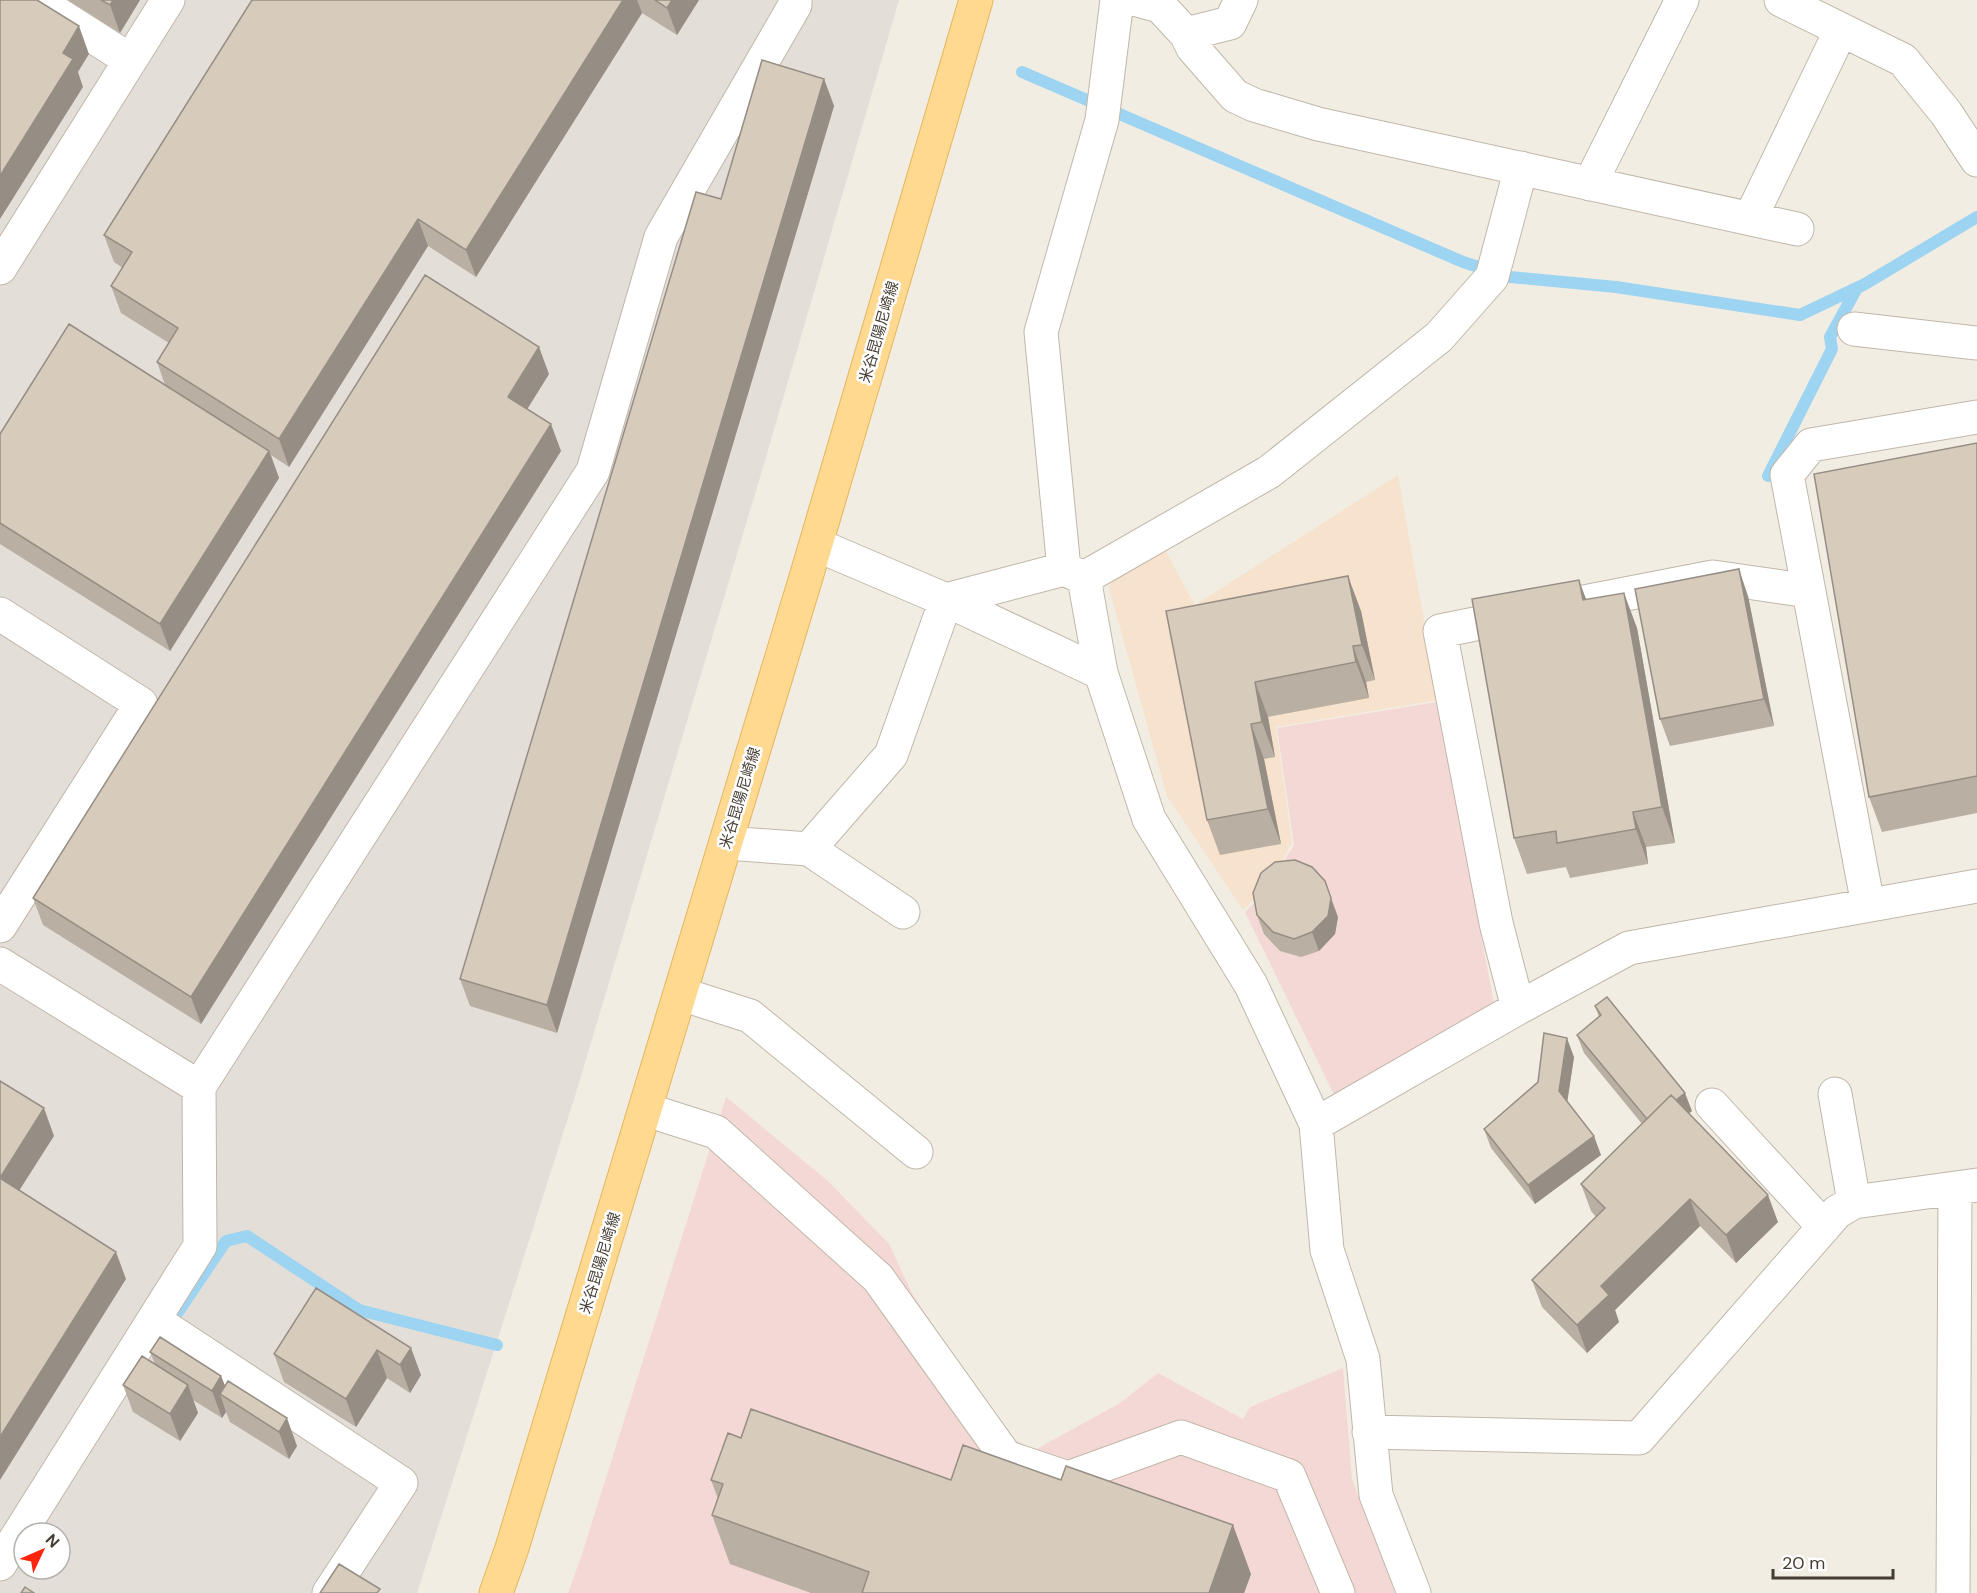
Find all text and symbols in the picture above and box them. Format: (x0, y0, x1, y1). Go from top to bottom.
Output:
street label: 米谷昆陽尼崎線 (855, 279, 903, 385)
street label: 米谷昆陽尼崎線 (715, 745, 765, 851)
street label: 米谷昆陽尼崎線 (575, 1210, 625, 1316)
north arrow (12, 1521, 72, 1581)
text: N (41, 1529, 64, 1552)
scale bar (1773, 1542, 1893, 1580)
text: 20 m (1782, 1551, 1825, 1575)

